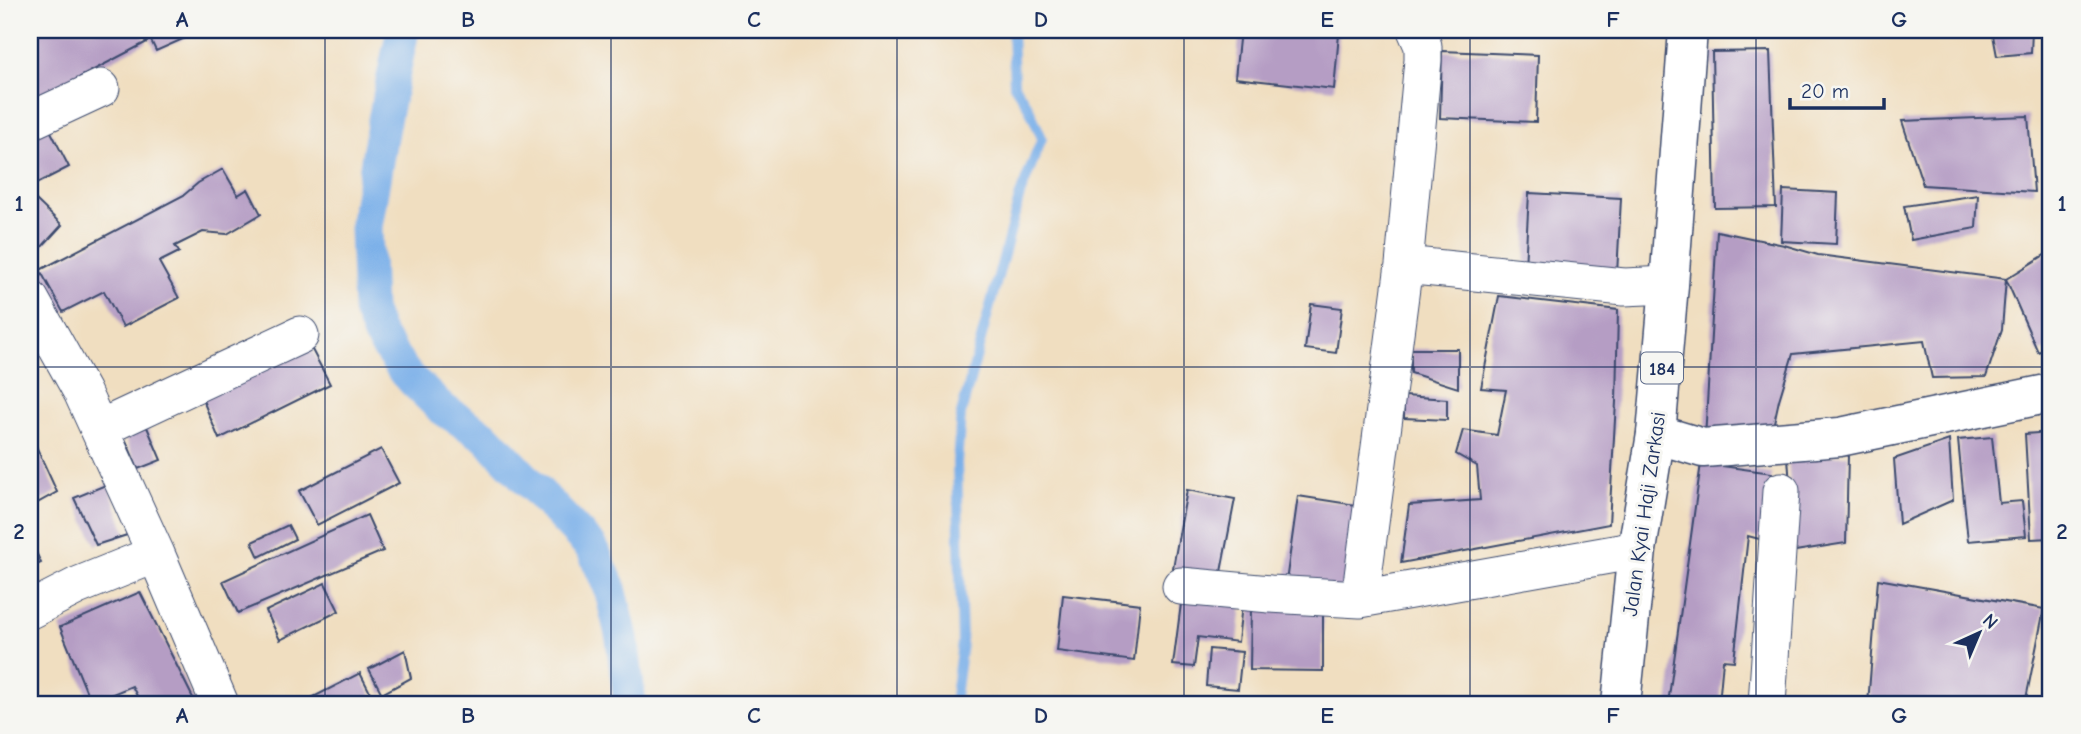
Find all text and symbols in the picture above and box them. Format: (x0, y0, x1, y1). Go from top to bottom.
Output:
text: A (176, 6, 189, 33)
text: B (461, 6, 475, 33)
text: C (747, 6, 761, 33)
text: D (1034, 6, 1048, 33)
text: E (1320, 6, 1334, 33)
text: F (1606, 6, 1620, 33)
text: G (1891, 6, 1907, 33)
scale bar (1790, 66, 1885, 110)
text: 20 m (1801, 79, 1849, 103)
text: 1 (14, 190, 24, 217)
text: 1 (2057, 190, 2067, 217)
road number: 184 (1641, 352, 1683, 384)
street label: Jalan Kyai Haji Zarkasi (1618, 410, 1670, 618)
text: 2 (13, 518, 25, 545)
text: 2 (2056, 518, 2068, 545)
north arrow (1944, 598, 2014, 668)
text: N (1978, 609, 2002, 634)
text: A (176, 702, 189, 729)
text: B (461, 702, 475, 729)
text: C (747, 702, 761, 729)
text: D (1034, 702, 1048, 729)
text: E (1320, 702, 1334, 729)
text: F (1606, 702, 1620, 729)
text: G (1891, 702, 1907, 729)

